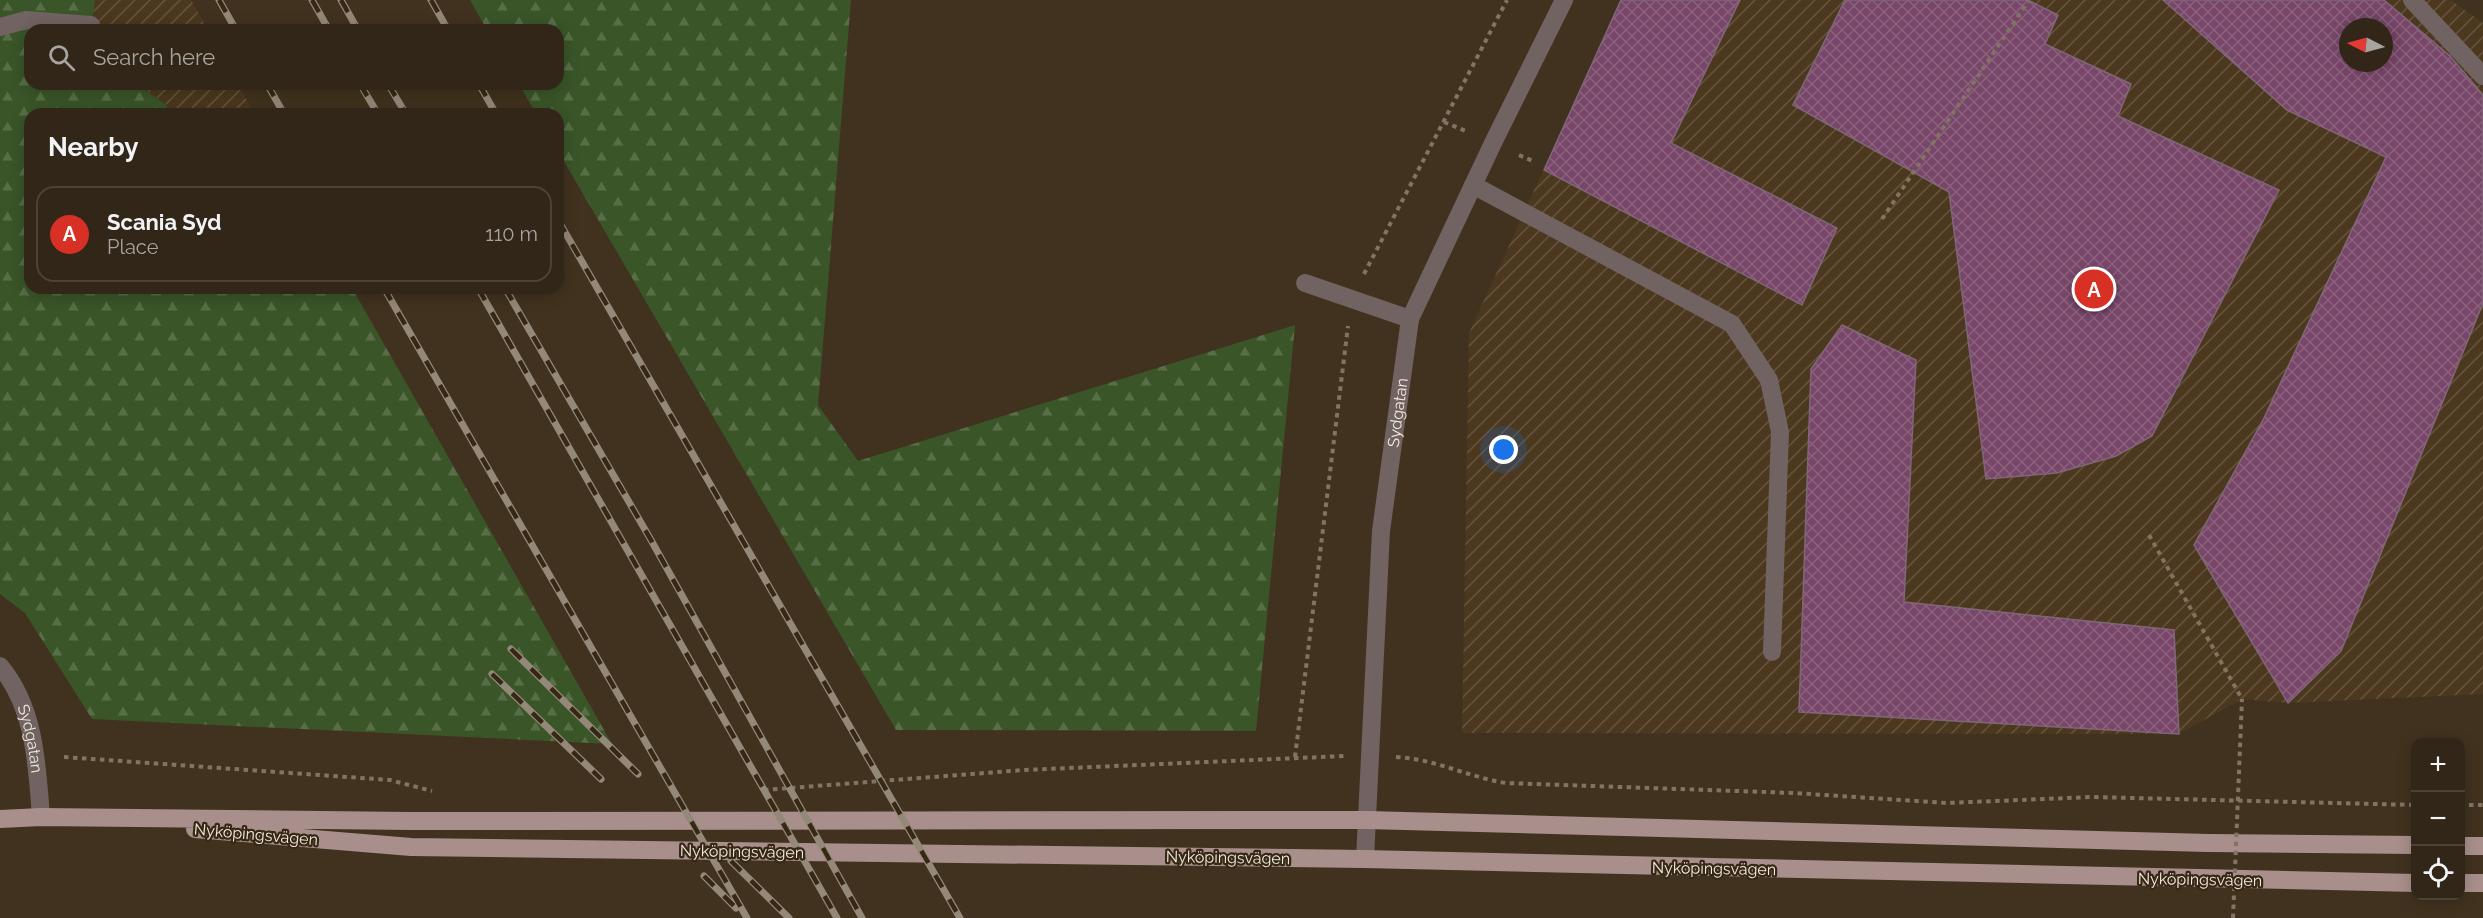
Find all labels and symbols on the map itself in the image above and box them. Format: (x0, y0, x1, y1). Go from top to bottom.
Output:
north arrow (2339, 18, 2393, 72)
pin: A (2074, 266, 2114, 312)
street label: Sydgatan (1384, 377, 1412, 448)
your location (1489, 435, 1518, 464)
street label: Sydgatan (13, 702, 46, 774)
street label: Nyköpingsvägen (193, 820, 319, 849)
street label: Nyköpingsvägen (680, 841, 804, 862)
street label: Nyköpingsvägen (1166, 847, 1290, 868)
street label: Nyköpingsvägen (1652, 858, 1776, 879)
street label: Nyköpingsvägen (2138, 869, 2262, 890)

